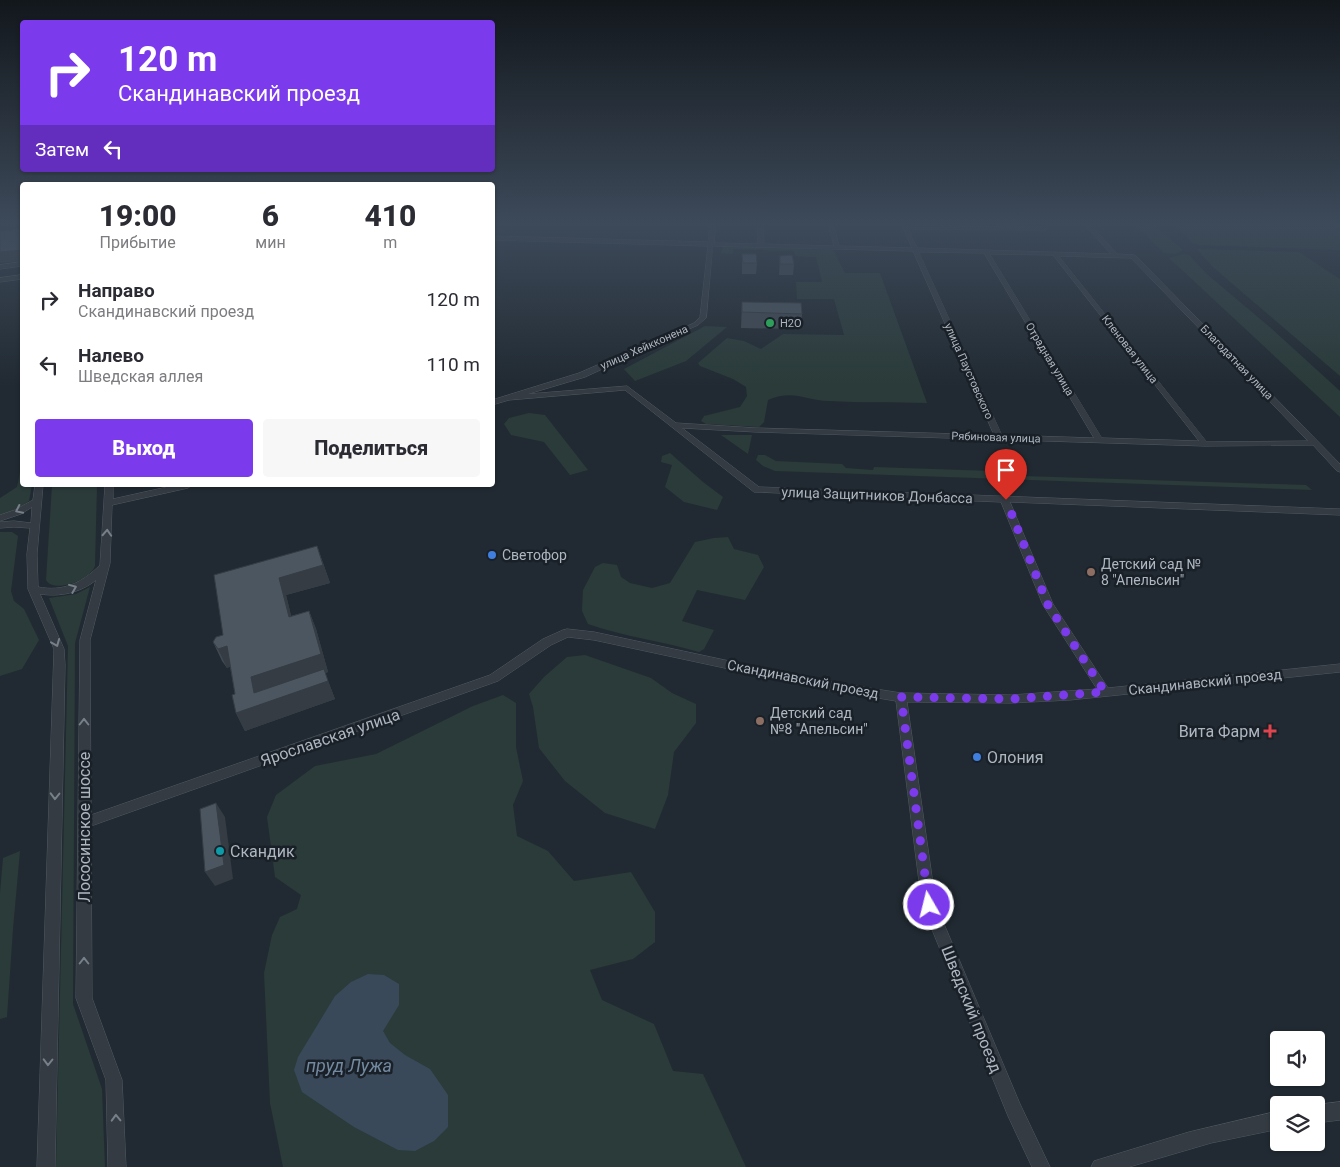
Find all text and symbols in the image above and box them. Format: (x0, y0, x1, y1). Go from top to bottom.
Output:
text: 120 m (118, 39, 217, 80)
icon: right (35, 40, 100, 105)
text: Скандинавский проезд (118, 81, 360, 106)
icon: left (99, 135, 127, 163)
text: Затем (35, 138, 89, 161)
text: 19:00 (99, 198, 177, 233)
text: 6 (262, 198, 279, 233)
text: 410 (364, 198, 416, 233)
text: Прибытие (100, 233, 176, 252)
text: мин (255, 233, 286, 252)
text: m (383, 233, 397, 252)
text: Направо (78, 279, 155, 302)
icon: right (35, 286, 63, 314)
text: 120 m (427, 288, 480, 311)
text: Скандинавский проезд (78, 302, 254, 321)
street label: Кленовая улица (1099, 313, 1160, 386)
marker: H2O (764, 317, 776, 329)
place label: H2O (780, 317, 802, 330)
street label: Отрадная улица (1023, 320, 1077, 398)
street label: улица Паустовского (941, 321, 996, 421)
street label: улица Хейкконена (598, 322, 690, 373)
street label: Благодатная улица (1198, 322, 1276, 402)
text: Налево (78, 344, 144, 367)
icon: left (35, 351, 63, 379)
text: 110 m (427, 353, 480, 376)
text: Шведская аллея (78, 367, 203, 386)
button: Выход (35, 419, 253, 477)
button: Поделиться (263, 419, 480, 477)
street label: Рябиновая улица (951, 429, 1041, 446)
pin (985, 449, 1027, 500)
icon: arrive (992, 456, 1020, 484)
street label: улица Защитников Донбасса (781, 484, 973, 506)
one-way arrow (15, 504, 24, 515)
one-way arrow (101, 529, 112, 537)
place label: Светофор (502, 547, 567, 563)
marker: Светофор (486, 549, 498, 561)
place label: Детский сад № 8 "Апельсин" (1101, 556, 1201, 588)
marker: Детский сад № 8 "Апельсин" (1085, 566, 1097, 578)
one-way arrow (68, 584, 77, 594)
one-way arrow (50, 638, 60, 646)
street label: Скандинавский проезд (726, 656, 881, 702)
street label: Скандинавский проезд (1128, 666, 1283, 698)
street label: Ярославская улица (258, 705, 402, 770)
place label: Детский сад №8 "Апельсин" (770, 705, 868, 737)
marker: Детский сад №8 "Апельсин" (754, 715, 766, 727)
one-way arrow (79, 717, 89, 725)
place label: Вита Фарм (1179, 722, 1260, 741)
marker: Вита Фарм (1264, 725, 1276, 737)
place label: Олония (987, 748, 1044, 767)
marker: Олония (971, 751, 983, 763)
street label: Лососинское шоссе (75, 752, 94, 902)
one-way arrow (50, 793, 60, 801)
place label: Скандик (230, 842, 295, 861)
marker: Скандик (214, 845, 226, 857)
position arrow (902, 878, 954, 930)
street label: Шведский проезд (937, 943, 1006, 1076)
one-way arrow (79, 957, 89, 965)
map controls (1270, 1031, 1325, 1151)
button: sound (1270, 1031, 1325, 1086)
water label: пруд Лужа (306, 1055, 392, 1076)
one-way arrow (43, 1059, 53, 1067)
button: layers (1270, 1096, 1325, 1151)
one-way arrow (110, 1114, 121, 1122)

